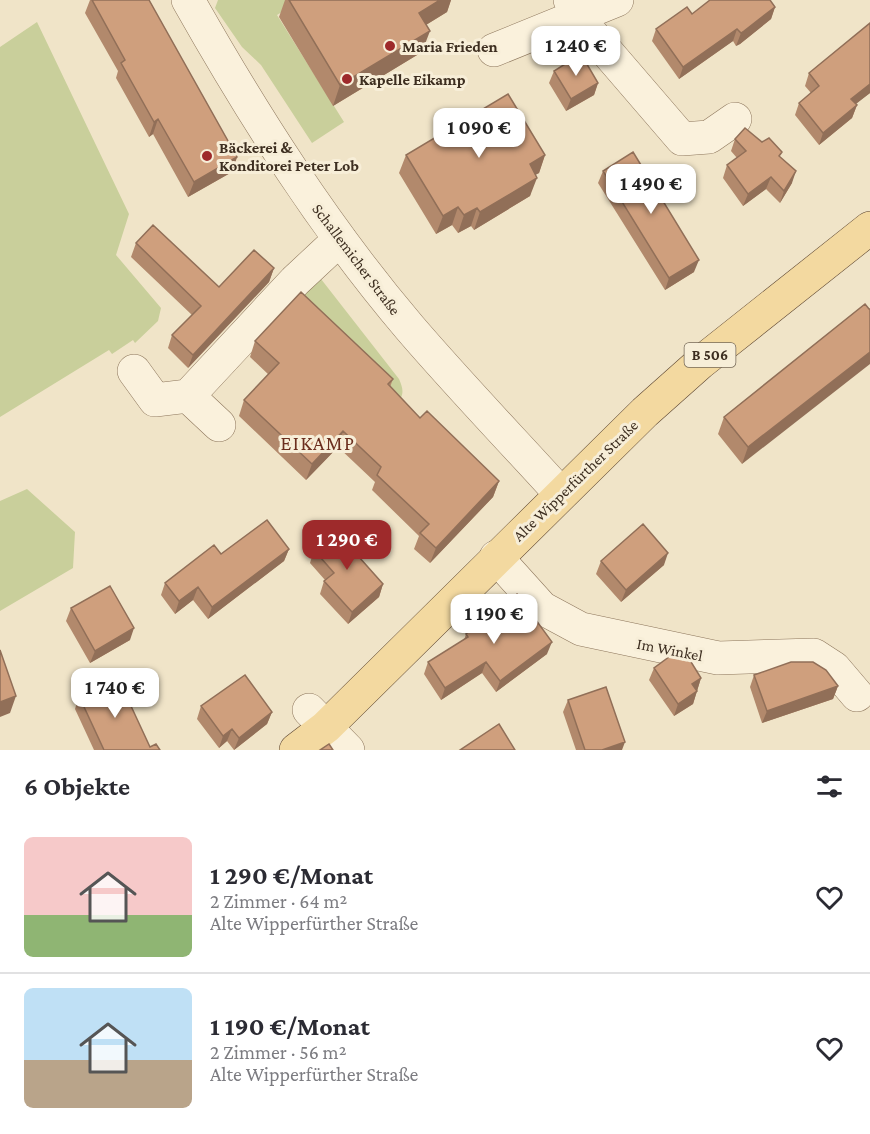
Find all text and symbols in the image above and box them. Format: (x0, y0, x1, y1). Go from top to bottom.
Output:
pin: 1 240 € (521, 26, 631, 77)
text: 1 240 € (545, 34, 607, 56)
place label: Maria Frieden (402, 38, 498, 55)
marker: Maria Frieden (383, 39, 397, 53)
place label: Kapelle Eikamp (359, 71, 466, 88)
marker: Kapelle Eikamp (340, 72, 354, 86)
pin: 1 090 € (424, 108, 534, 159)
text: 1 090 € (447, 116, 511, 138)
place label: Bäckerei & Konditorei Peter Lob (219, 139, 359, 174)
marker: Bäckerei & Konditorei Peter Lob (200, 149, 214, 163)
pin: 1 490 € (596, 164, 706, 215)
text: 1 490 € (620, 172, 682, 194)
street label: Schallemicher Straße (309, 200, 404, 318)
road number: B 506 (684, 343, 736, 367)
street label: Alte Wipperfürther Straße (510, 416, 642, 545)
district label: EIKAMP (280, 432, 356, 454)
pin: 1 290 € (292, 520, 402, 571)
text: 1 290 € (316, 528, 378, 550)
pin: 1 190 € (439, 594, 549, 645)
text: 1 190 € (465, 602, 523, 624)
street label: Im Winkel (636, 635, 704, 664)
pin: 1 740 € (60, 668, 170, 719)
text: 1 740 € (85, 676, 145, 698)
icon: filters (813, 770, 846, 803)
text: 6 Objekte (24, 772, 130, 801)
icon: home (72, 861, 144, 933)
text: 1 290 €/Monat (210, 861, 373, 890)
icon: heart (813, 881, 846, 914)
text: 2 Zimmer · 64 m² (210, 890, 347, 912)
text: Alte Wipperfürther Straße (210, 912, 418, 934)
icon: home (72, 1012, 144, 1084)
text: 1 190 €/Monat (210, 1012, 370, 1041)
icon: heart (813, 1032, 846, 1065)
text: 2 Zimmer · 56 m² (210, 1041, 347, 1063)
text: Alte Wipperfürther Straße (210, 1063, 418, 1085)

